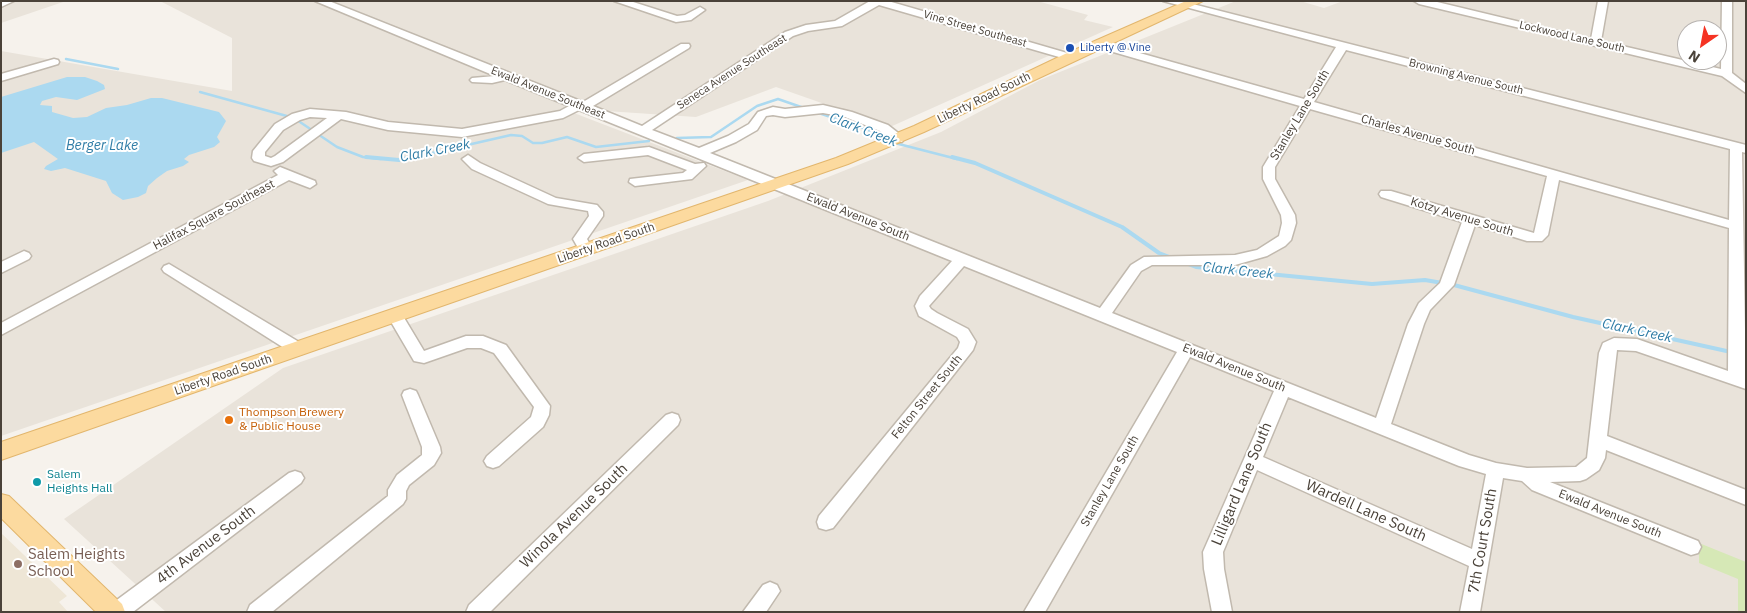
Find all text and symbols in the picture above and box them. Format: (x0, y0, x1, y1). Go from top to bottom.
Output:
street label: Vine Street Southeast (922, 8, 1028, 50)
street label: Lockwood Lane South (1518, 18, 1626, 56)
north arrow (1677, 20, 1727, 70)
street label: Seneca Avenue Southeast (675, 32, 789, 112)
place label: Liberty @ Vine (1080, 41, 1151, 55)
marker: Liberty @ Vine (1064, 42, 1076, 54)
text: N (1685, 46, 1704, 67)
street label: Browning Avenue South (1407, 56, 1525, 98)
street label: Ewald Avenue Southeast (489, 64, 607, 122)
street label: Stanley Lane South (1267, 67, 1333, 163)
street label: Liberty Road South (935, 69, 1033, 127)
water label: Clark Creek (827, 109, 899, 151)
street label: Charles Avenue South (1359, 112, 1477, 158)
water label: Clark Creek (399, 136, 471, 166)
water label: Berger Lake (66, 138, 138, 154)
street label: Halifax Square Southeast (151, 177, 277, 253)
street label: Ewald Avenue South (804, 190, 912, 244)
street label: Kotzy Avenue South (1409, 194, 1515, 240)
street label: Liberty Road South (555, 220, 657, 266)
water label: Clark Creek (1202, 259, 1274, 283)
water label: Clark Creek (1601, 315, 1673, 347)
street label: Ewald Avenue South (1180, 341, 1288, 395)
street label: Liberty Road South (172, 352, 274, 398)
street label: Felton Street South (889, 352, 965, 442)
place label: Thompson Brewery & Public House (239, 406, 344, 434)
marker: Thompson Brewery & Public House (223, 414, 235, 426)
street label: Lilligard Lane South (1208, 420, 1276, 548)
street label: Stanley Lane South (1078, 433, 1142, 529)
street label: Winola Avenue South (516, 460, 632, 572)
place label: Salem Heights Hall (47, 468, 112, 496)
marker: Salem Heights Hall (31, 476, 43, 488)
street label: Wardell Lane South (1303, 476, 1429, 546)
street label: 7th Court South (1465, 487, 1501, 595)
street label: Ewald Avenue South (1556, 487, 1664, 541)
street label: 4th Avenue South (153, 502, 259, 588)
place label: Salem Heights School (28, 546, 125, 581)
marker: Salem Heights School (12, 558, 24, 570)

